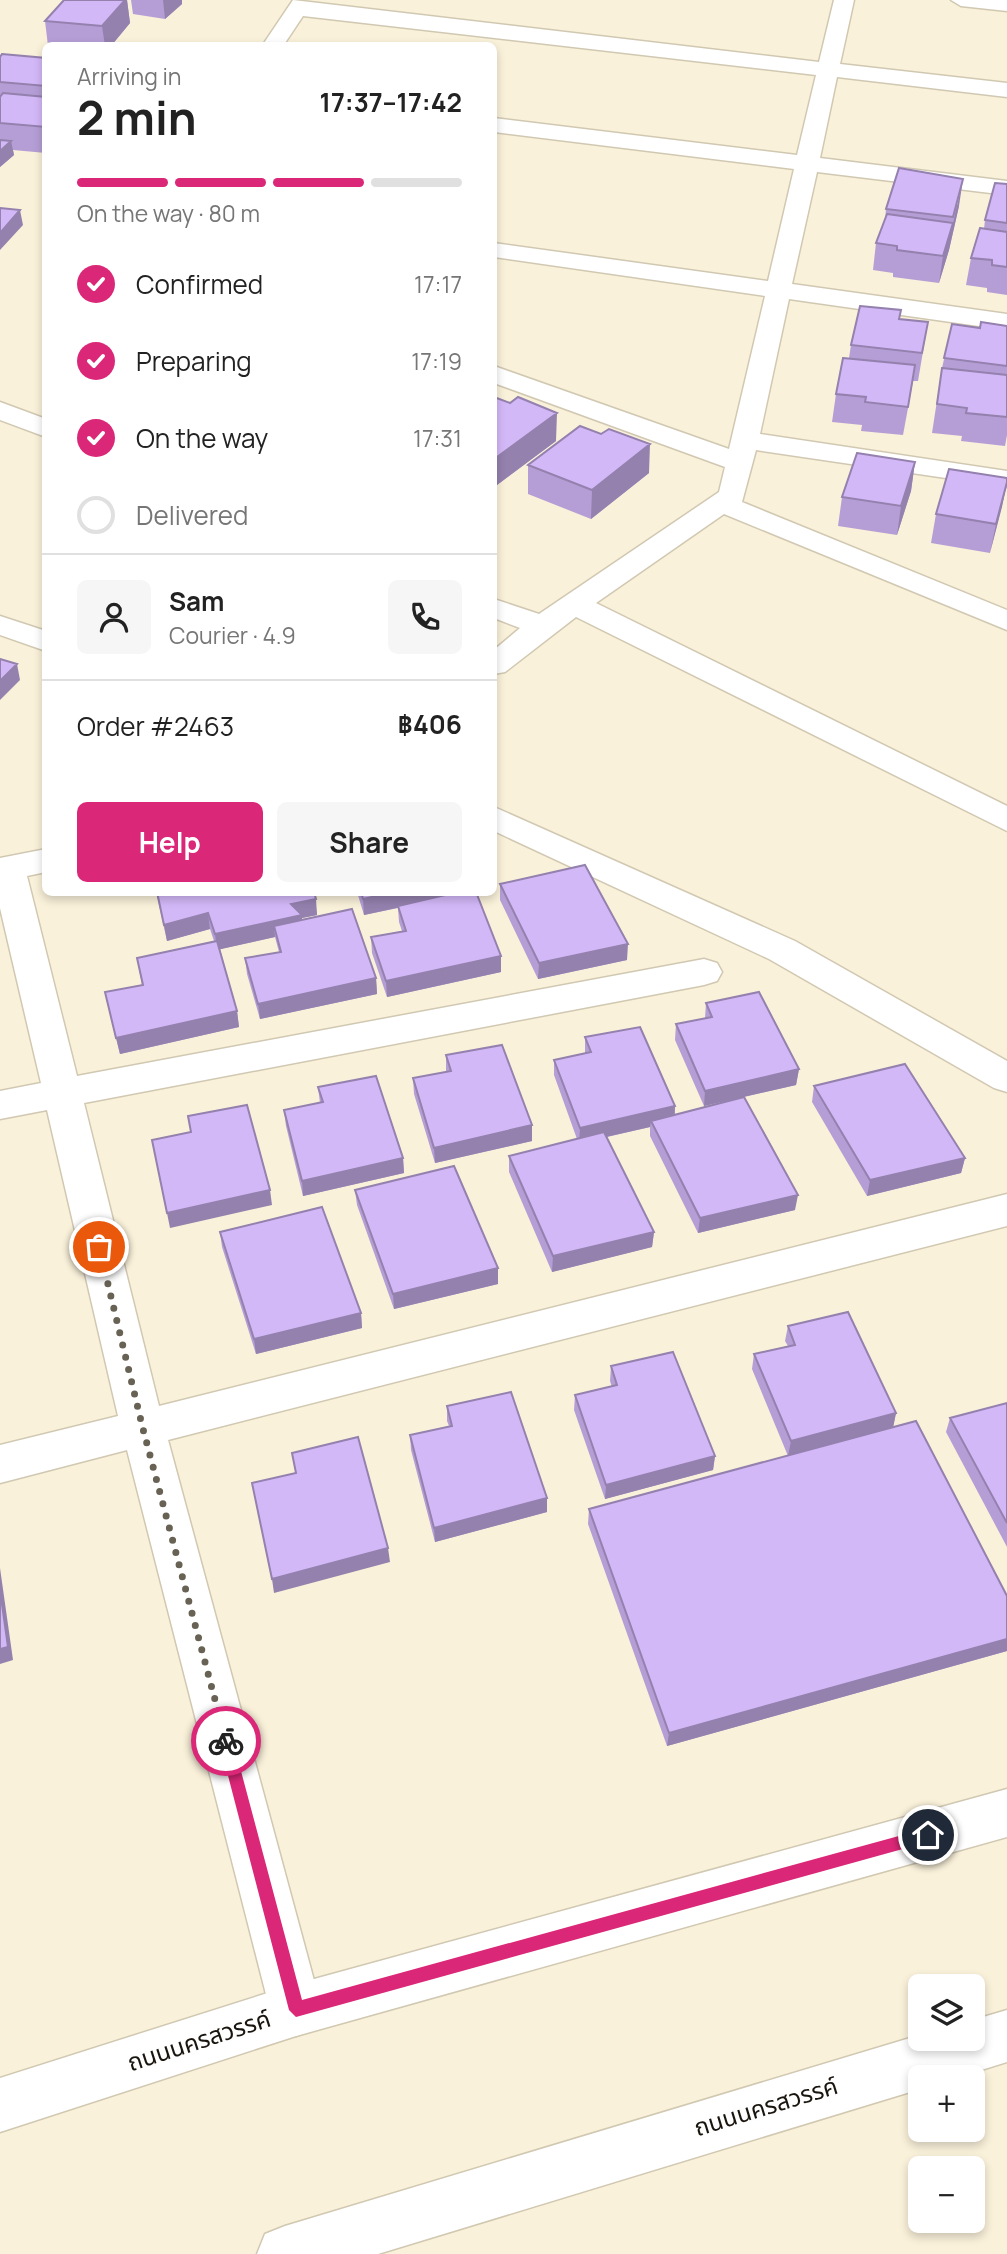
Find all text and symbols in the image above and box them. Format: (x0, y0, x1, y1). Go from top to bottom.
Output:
text: Arriving in (77, 60, 182, 92)
text: 17:37–17:42 (320, 84, 462, 120)
text: 2 min (77, 86, 197, 149)
text: On the way · 80 m (77, 197, 260, 229)
icon: check (77, 265, 115, 303)
text: Confirmed (136, 266, 263, 302)
text: 17:17 (414, 268, 462, 300)
icon: check (77, 342, 115, 380)
text: Preparing (136, 343, 252, 379)
text: 17:19 (411, 345, 462, 377)
icon: check (77, 419, 115, 457)
text: On the way (136, 420, 268, 456)
text: 17:31 (413, 422, 462, 454)
text: Delivered (136, 497, 248, 533)
button: person (77, 580, 151, 654)
button: phone (388, 580, 462, 654)
text: Sam (169, 583, 224, 619)
text: Courier · 4.9 (169, 619, 296, 651)
text: ฿406 (398, 706, 462, 742)
text: Order #2463 (77, 708, 234, 744)
button: Help (77, 802, 263, 882)
button: Share (277, 802, 462, 882)
pin (69, 1217, 129, 1277)
icon: bag (80, 1228, 118, 1266)
courier (191, 1706, 261, 1776)
icon: bike (207, 1722, 245, 1760)
pin (898, 1805, 958, 1865)
icon: home (909, 1816, 947, 1854)
map controls (908, 1974, 985, 2233)
button: layers (908, 1974, 985, 2051)
street label: ถนนนครสวรรค์ (123, 2001, 274, 2078)
button: + (908, 2065, 985, 2142)
street label: ถนนนครสวรรค์ (690, 2068, 842, 2143)
button: − (908, 2156, 985, 2233)

